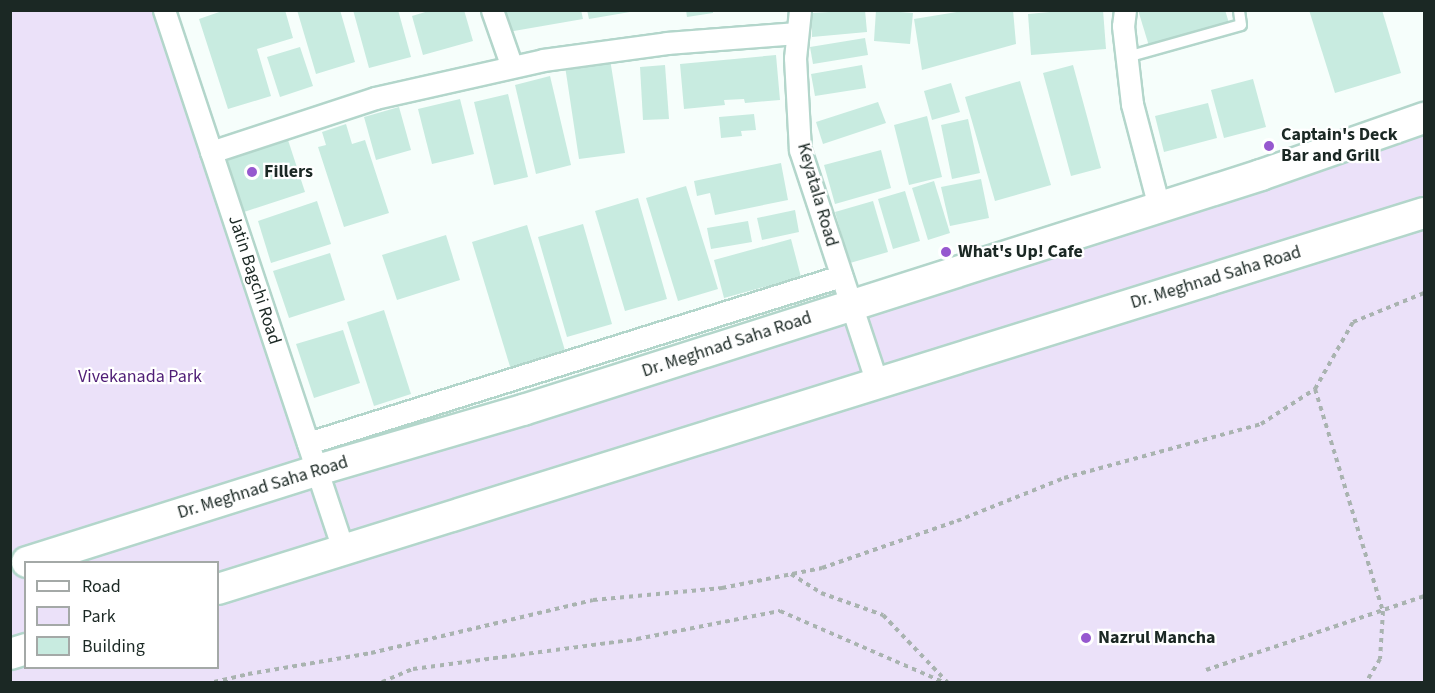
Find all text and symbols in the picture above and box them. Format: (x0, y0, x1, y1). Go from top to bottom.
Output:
place label: Captain's Deck Bar and Grill (1281, 125, 1398, 168)
marker: Captain's Deck Bar and Grill (1262, 139, 1276, 153)
street label: Keyatala Road (792, 141, 842, 249)
place label: Fillers (264, 161, 313, 183)
marker: Fillers (245, 165, 259, 179)
street label: Jatin Bagchi Road (223, 213, 285, 347)
place label: What's Up! Cafe (958, 241, 1083, 263)
street label: Dr. Meghnad Saha Road (1128, 242, 1304, 314)
marker: What's Up! Cafe (939, 245, 953, 259)
street label: Dr. Meghnad Saha Road (639, 307, 815, 383)
park label: Vivekanada Park (78, 366, 202, 388)
street label: Dr. Meghnad Saha Road (175, 452, 351, 524)
legend (24, 561, 219, 669)
text: Road (82, 574, 121, 599)
text: Park (82, 604, 116, 629)
place label: Nazrul Mancha (1098, 627, 1216, 649)
marker: Nazrul Mancha (1079, 631, 1093, 645)
text: Building (82, 634, 145, 659)

